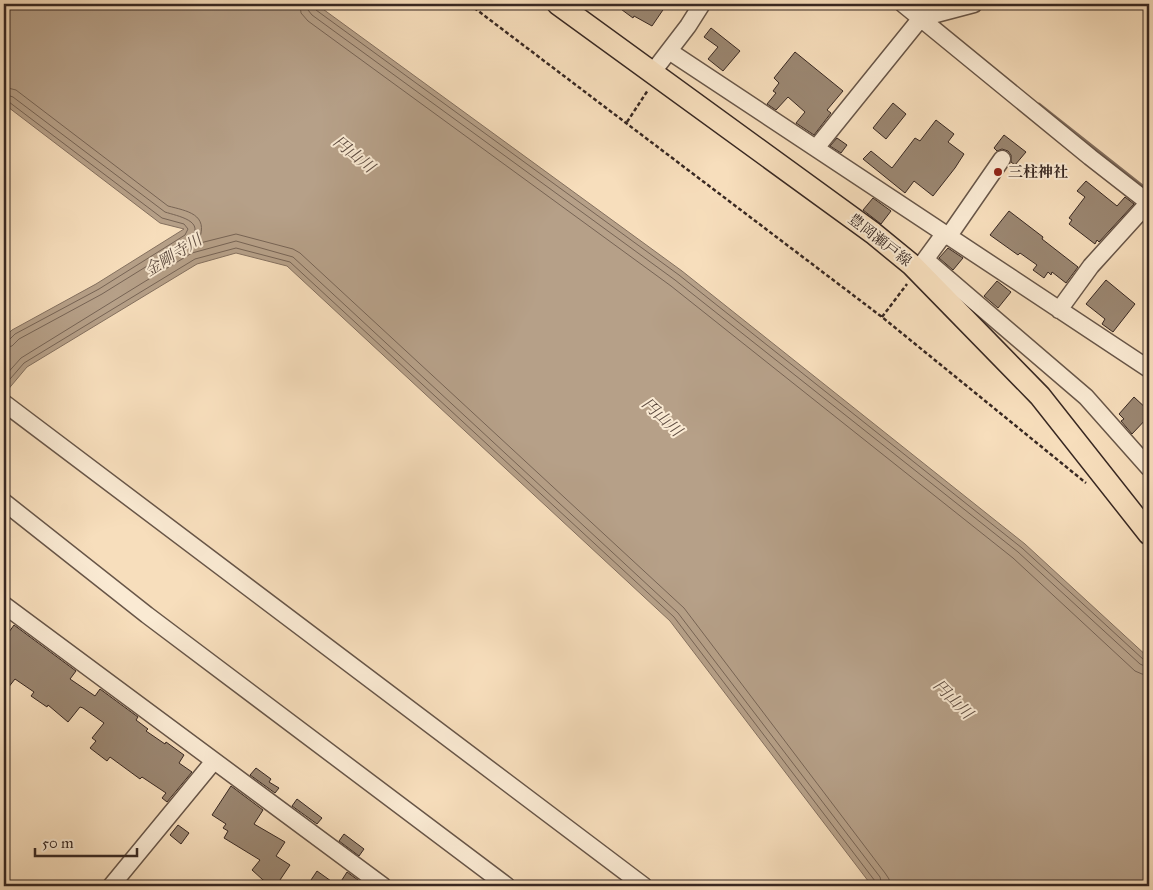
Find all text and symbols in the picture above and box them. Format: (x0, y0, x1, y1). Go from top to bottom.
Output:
water label: 円山川 (329, 132, 380, 178)
place label: 三柱神社 (1008, 163, 1068, 181)
marker: 三柱神社 (992, 166, 1004, 178)
street label: 豊岡瀬戸線 (845, 210, 915, 270)
water label: 金剛寺川 (141, 229, 207, 280)
water label: 円山川 (638, 394, 687, 442)
water label: 円山川 (929, 675, 978, 724)
scale bar (35, 825, 138, 857)
text: 50 m (42, 834, 74, 852)

